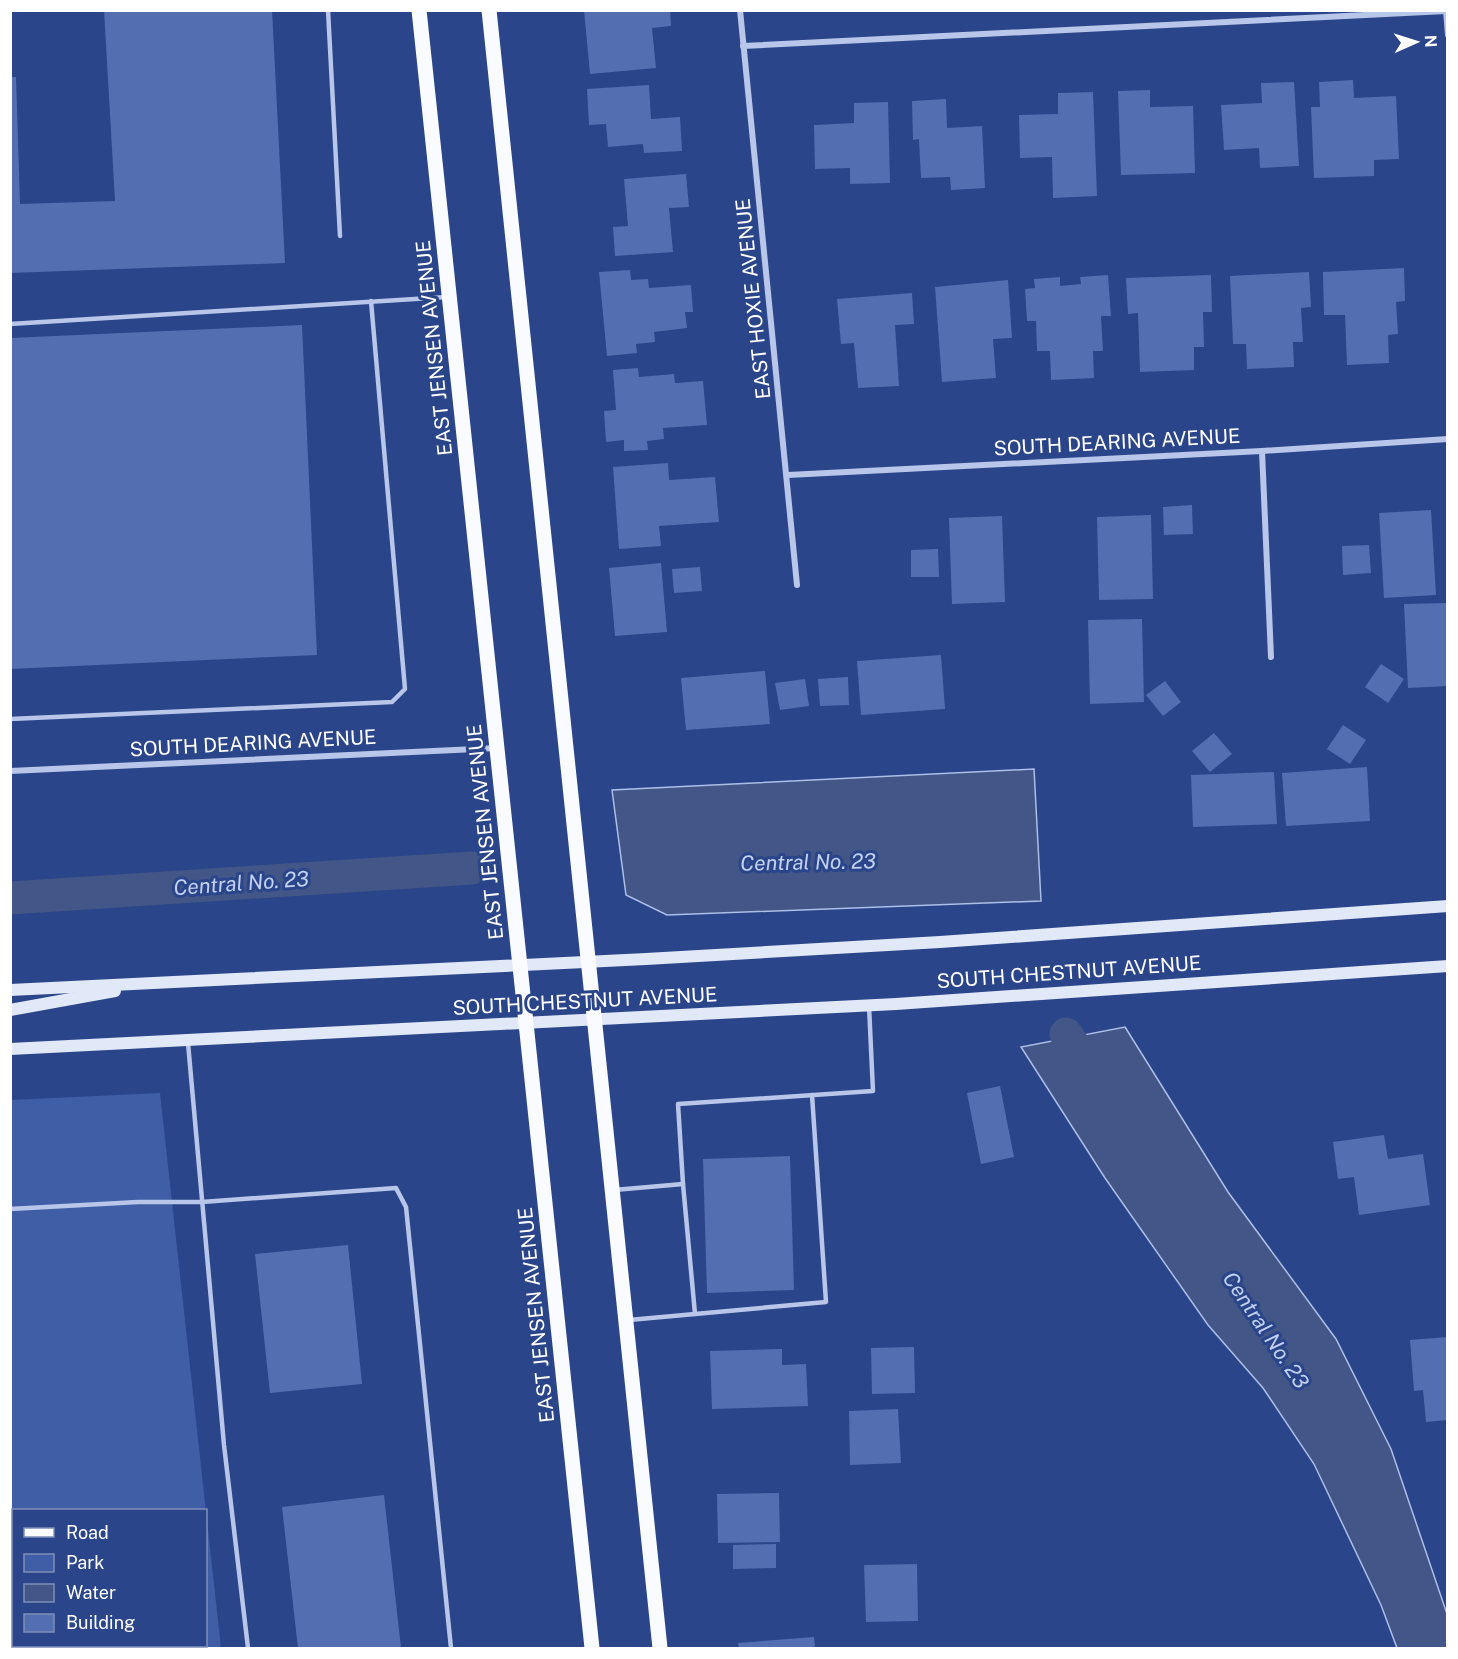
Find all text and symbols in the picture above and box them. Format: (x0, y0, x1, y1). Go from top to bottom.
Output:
north arrow (1386, 12, 1446, 72)
text: N (1421, 34, 1440, 48)
street label: EAST HOXIE AVENUE (731, 197, 775, 401)
street label: EAST JENSEN AVENUE (411, 239, 457, 457)
street label: SOUTH DEARING AVENUE (993, 424, 1241, 460)
street label: EAST JENSEN AVENUE (462, 723, 508, 941)
street label: SOUTH DEARING AVENUE (129, 725, 377, 761)
water label: Central No. 23 (740, 848, 876, 876)
water label: Central No. 23 (172, 866, 310, 900)
street label: SOUTH CHESTNUT AVENUE (936, 951, 1202, 993)
street label: SOUTH CHESTNUT AVENUE (452, 982, 718, 1020)
street label: EAST JENSEN AVENUE (513, 1206, 559, 1424)
water label: Central No. 23 (1218, 1267, 1314, 1393)
legend (12, 1509, 207, 1647)
text: Road (66, 1522, 109, 1543)
text: Park (66, 1552, 104, 1573)
text: Water (66, 1582, 116, 1603)
text: Building (66, 1612, 135, 1633)

